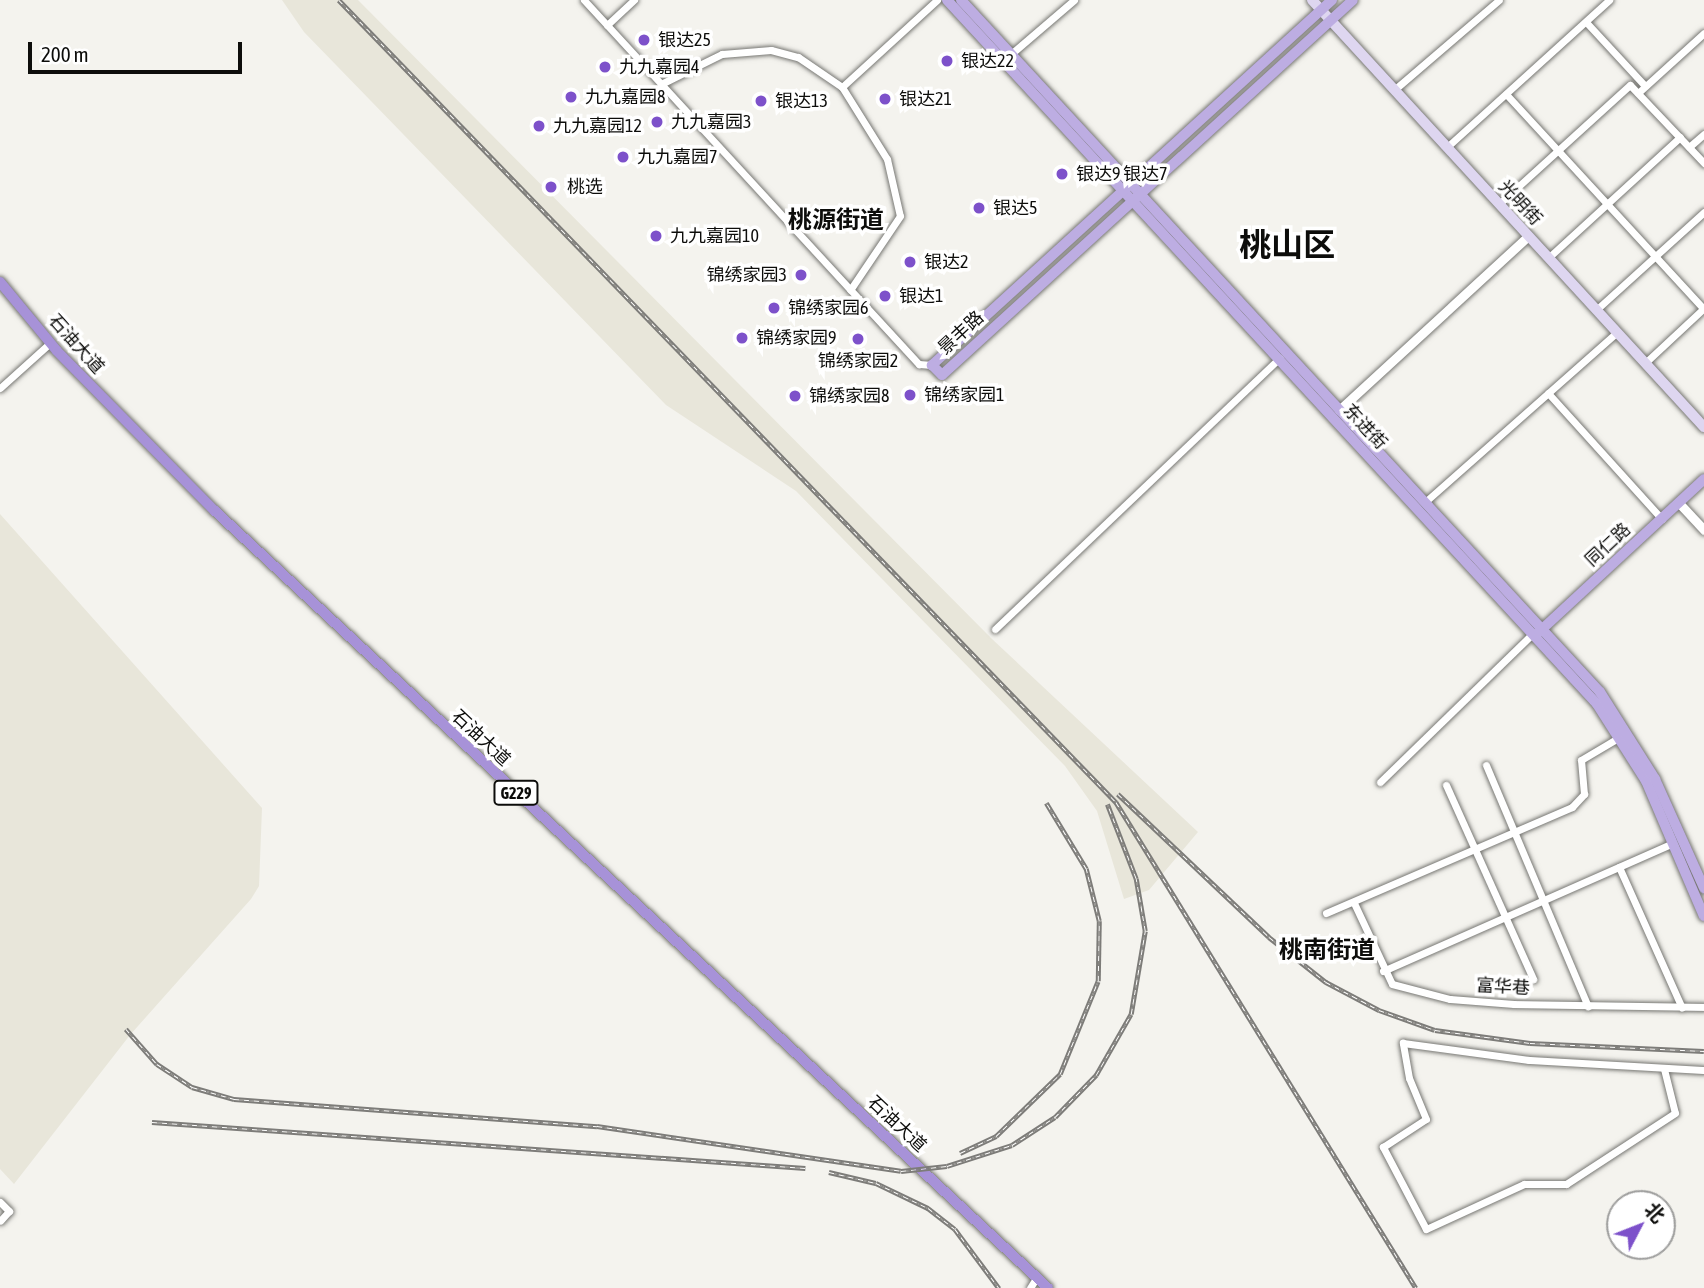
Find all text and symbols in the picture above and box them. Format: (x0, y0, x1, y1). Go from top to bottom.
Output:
scale bar (32, 28, 245, 72)
place label: 银达25 (658, 29, 711, 51)
marker: 银达25 (636, 32, 652, 48)
text: 200 m (41, 42, 89, 66)
place label: 银达22 (961, 50, 1014, 72)
marker: 银达22 (939, 53, 955, 69)
place label: 九九嘉园4 (619, 56, 699, 78)
marker: 九九嘉园4 (597, 59, 613, 75)
place label: 九九嘉园8 (585, 86, 665, 108)
place label: 银达21 (899, 88, 952, 110)
marker: 九九嘉园8 (563, 89, 579, 105)
place label: 银达13 (775, 90, 828, 112)
marker: 银达21 (877, 91, 893, 107)
marker: 银达13 (753, 93, 769, 109)
place label: 九九嘉园3 (671, 111, 751, 133)
marker: 九九嘉园3 (649, 114, 665, 130)
place label: 九九嘉园12 (553, 115, 642, 137)
marker: 九九嘉园12 (531, 118, 547, 134)
place label: 九九嘉园7 (637, 146, 717, 168)
marker: 九九嘉园7 (615, 149, 631, 165)
place label: 银达9 银达7 (1076, 163, 1167, 185)
marker: 银达9 银达7 (1054, 166, 1070, 182)
place label: 桃选 (567, 176, 603, 198)
street label: 光明街 (1494, 176, 1546, 230)
marker: 桃选 (541, 177, 561, 197)
place label: 银达5 (993, 197, 1037, 219)
marker: 银达5 (971, 200, 987, 216)
district label: 桃源街道 (788, 206, 884, 234)
place label: 九九嘉园10 (670, 225, 759, 247)
district label: 桃山区 (1239, 226, 1335, 264)
marker: 九九嘉园10 (648, 228, 664, 244)
place label: 银达2 (924, 251, 968, 273)
marker: 银达2 (902, 254, 918, 270)
place label: 锦绣家园3 (707, 264, 787, 286)
marker: 锦绣家园3 (793, 267, 809, 283)
place label: 银达1 (899, 285, 943, 307)
marker: 银达1 (877, 288, 893, 304)
place label: 锦绣家园6 (788, 297, 868, 319)
marker: 锦绣家园6 (766, 300, 782, 316)
street label: 景丰路 (934, 307, 988, 359)
street label: 石油大道 (44, 310, 108, 378)
place label: 锦绣家园9 (756, 327, 836, 349)
marker: 锦绣家园9 (734, 330, 750, 346)
marker: 锦绣家园2 (850, 331, 866, 347)
place label: 锦绣家园2 (818, 350, 898, 372)
place label: 锦绣家园1 (924, 384, 1004, 406)
place label: 锦绣家园8 (809, 385, 889, 407)
marker: 锦绣家园1 (902, 387, 918, 403)
marker: 锦绣家园8 (787, 388, 803, 404)
street label: 东进街 (1339, 400, 1391, 454)
street label: 同仁路 (1581, 519, 1635, 571)
street label: 石油大道 (447, 706, 515, 770)
road number: G229 (493, 780, 539, 806)
district label: 桃南街道 (1279, 936, 1375, 964)
street label: 富华巷 (1475, 975, 1531, 999)
street label: 石油大道 (863, 1092, 931, 1156)
north arrow (1606, 1190, 1676, 1260)
text: 北 (1641, 1198, 1670, 1227)

